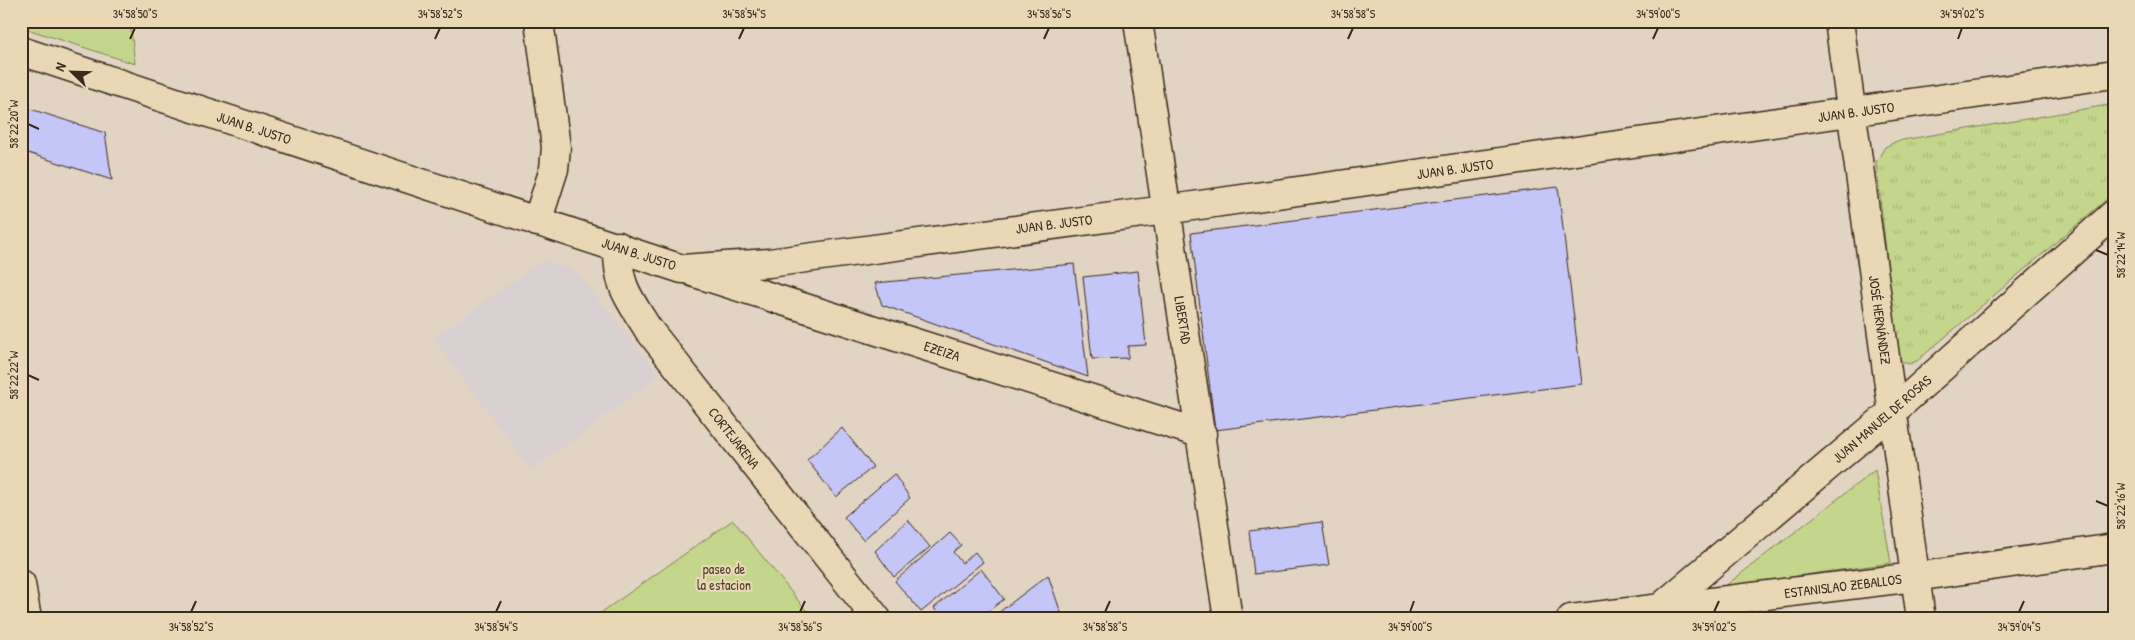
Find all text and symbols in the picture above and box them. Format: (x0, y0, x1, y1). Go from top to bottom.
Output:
text: 34°58'50"S (113, 5, 158, 22)
text: 34°58'52"S (418, 5, 463, 22)
text: 34°58'54"S (722, 5, 766, 22)
text: 34°58'56"S (1027, 5, 1071, 22)
text: 34°58'58"S (1331, 5, 1376, 22)
text: 34°59'00"S (1636, 5, 1680, 22)
text: 34°59'02"S (1940, 5, 1985, 22)
north arrow (48, 48, 98, 98)
text: N (49, 59, 70, 74)
street label: JUAN B. JUSTO (1816, 97, 1896, 126)
text: 58°22'20"W (5, 99, 22, 148)
street label: JUAN B. JUSTO (214, 107, 294, 149)
street label: JUAN B. JUSTO (1415, 154, 1495, 183)
street label: JUAN B. JUSTO (1014, 209, 1094, 238)
text: 58°22'14"W (2112, 231, 2129, 278)
street label: JUAN B. JUSTO (599, 233, 679, 275)
street label: JOSÉ HERNÁNDEZ (1865, 274, 1896, 366)
street label: LIBERTAD (1170, 295, 1197, 346)
street label: EZEIZA (922, 336, 963, 365)
text: 58°22'22"W (5, 350, 22, 399)
street label: JUAN MANUEL DE ROSAS (1828, 370, 1936, 467)
street label: CORTEJARENA (704, 403, 765, 473)
text: 58°22'16"W (2112, 482, 2129, 529)
park label: paseo de la estacion (697, 559, 751, 594)
street label: ESTANISLAO ZEBALLOS (1783, 569, 1903, 602)
text: 34°58'52"S (169, 618, 214, 635)
text: 34°58'54"S (474, 618, 518, 635)
text: 34°58'56"S (778, 618, 822, 635)
text: 34°58'58"S (1083, 618, 1128, 635)
text: 34°59'00"S (1388, 618, 1432, 635)
text: 34°59'02"S (1692, 618, 1737, 635)
text: 34°59'04"S (1997, 618, 2041, 635)

